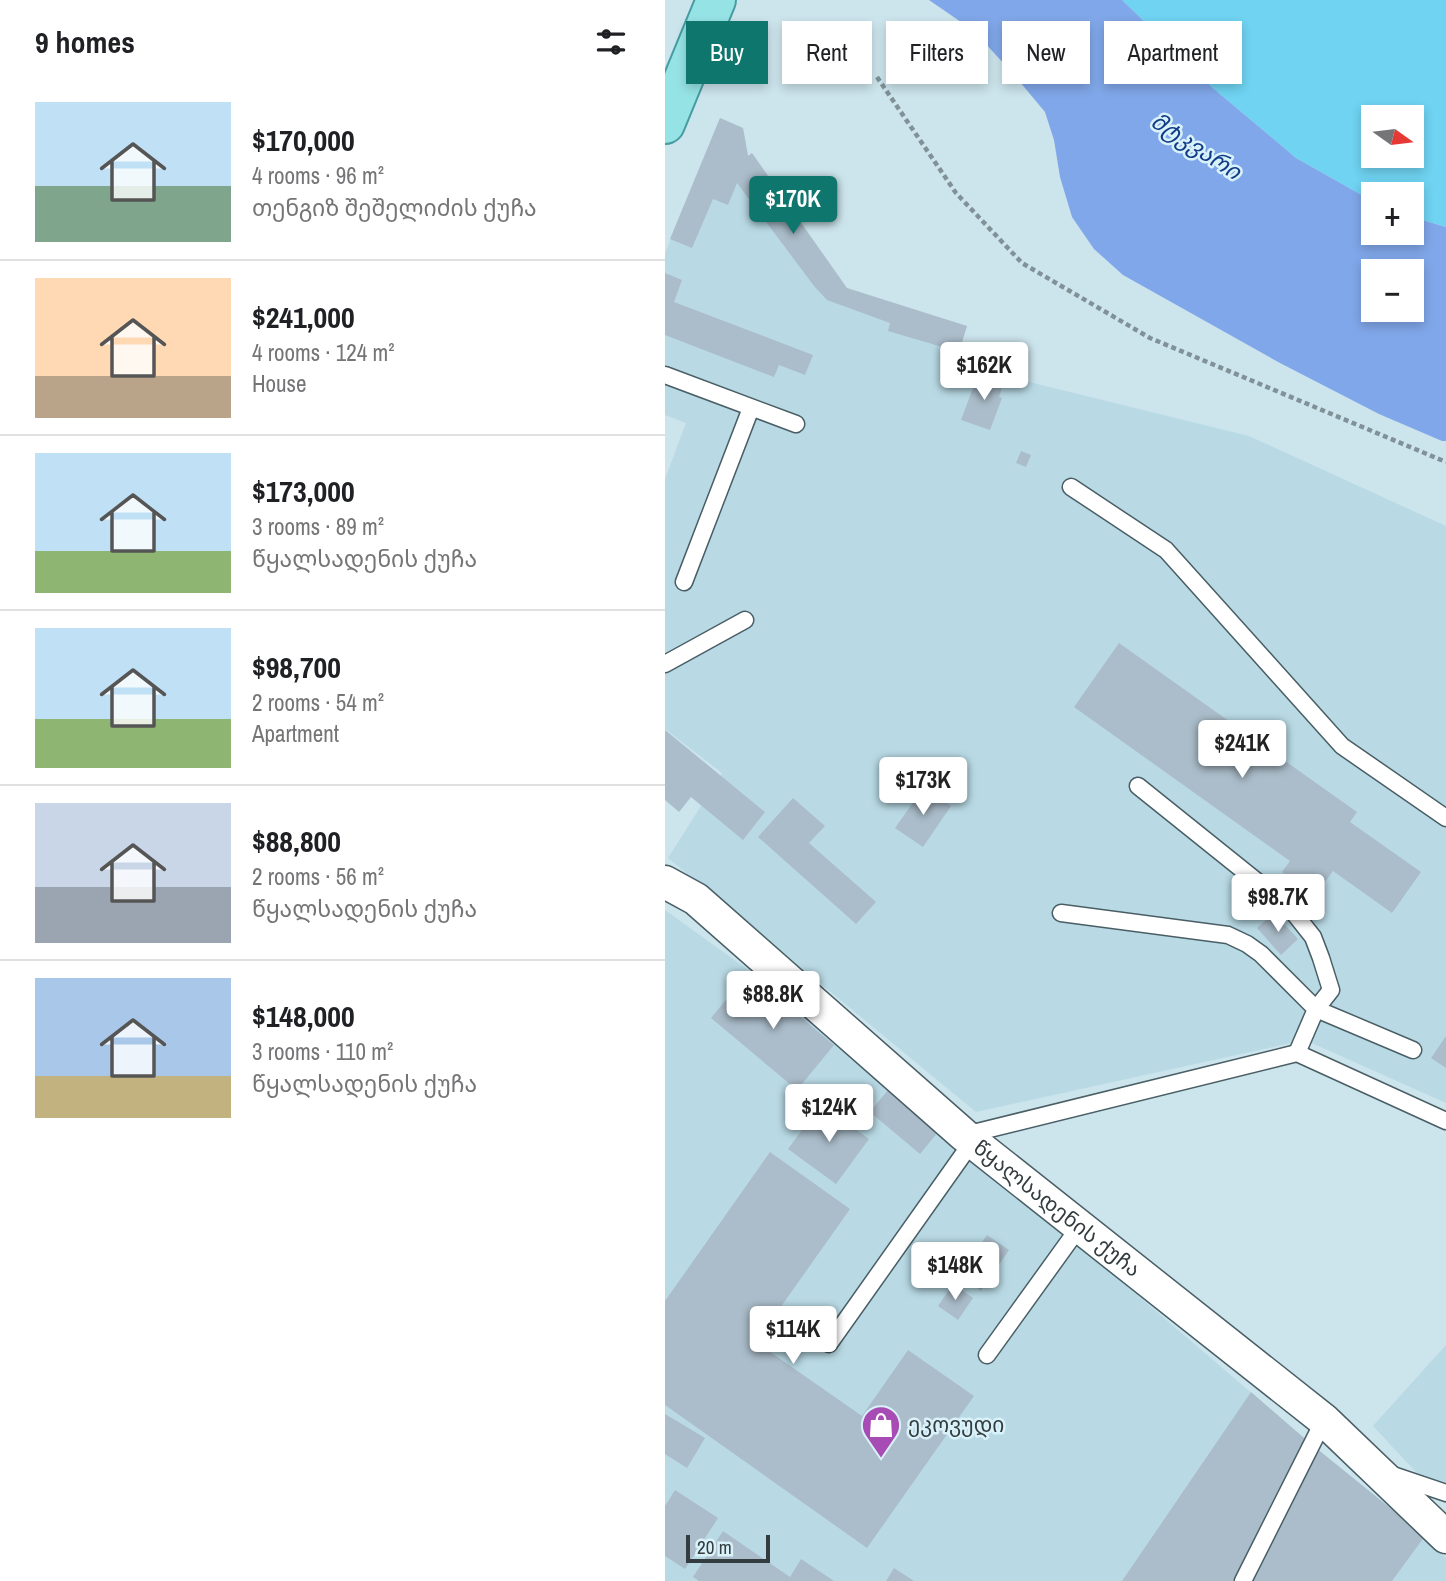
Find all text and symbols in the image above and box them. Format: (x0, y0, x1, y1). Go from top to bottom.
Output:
chip: Buy (686, 21, 768, 84)
chip: Rent (782, 21, 872, 84)
chip: Filters (886, 21, 988, 84)
chip: New (1002, 21, 1090, 84)
chip: Apartment (1104, 21, 1242, 84)
text: 9 homes (35, 22, 135, 62)
icon: filters (592, 23, 630, 61)
water label: მტკვარი (1145, 105, 1248, 187)
north arrow (1361, 105, 1425, 168)
map controls (1361, 105, 1424, 322)
text: $170,000 (252, 120, 355, 160)
icon: home (91, 130, 175, 214)
text: 4 rooms · 96 m² (252, 160, 384, 191)
pin: $170K (744, 176, 842, 236)
button: + (1361, 182, 1424, 245)
text: $170K (765, 183, 821, 214)
text: თენგიზ შეშელიძის ქუჩა (252, 192, 537, 223)
button: − (1361, 259, 1424, 322)
text: $241,000 (252, 297, 355, 337)
icon: home (91, 306, 175, 390)
text: 4 rooms · 124 m² (252, 337, 395, 368)
pin: $162K (935, 342, 1033, 402)
text: $162K (956, 349, 1012, 380)
text: House (252, 368, 307, 399)
text: $173,000 (252, 471, 355, 511)
icon: home (91, 481, 175, 565)
text: 3 rooms · 89 m² (252, 511, 384, 542)
text: წყალსადენის ქუჩა (252, 543, 477, 574)
text: $98,700 (252, 647, 341, 687)
icon: home (91, 656, 175, 740)
text: 2 rooms · 54 m² (252, 687, 384, 718)
text: Apartment (252, 718, 339, 749)
pin: $241K (1193, 720, 1291, 780)
text: $241K (1214, 727, 1270, 758)
pin: $173K (874, 758, 972, 817)
text: $173K (895, 764, 951, 795)
text: $88,800 (252, 821, 341, 861)
icon: home (91, 831, 175, 915)
text: 2 rooms · 56 m² (252, 861, 384, 892)
pin: $98.7K (1221, 874, 1335, 934)
text: $98.7K (1248, 881, 1308, 912)
text: წყალსადენის ქუჩა (252, 893, 477, 924)
pin: $88.8K (716, 972, 830, 1031)
text: $88.8K (743, 978, 803, 1009)
text: $148,000 (252, 996, 355, 1036)
icon: home (91, 1006, 175, 1090)
text: 3 rooms · 110 m² (252, 1036, 393, 1067)
text: წყალსადენის ქუჩა (252, 1068, 477, 1099)
pin: $124K (780, 1084, 878, 1144)
text: $124K (801, 1091, 857, 1122)
street label: წყალსადენის ქუჩა (968, 1133, 1147, 1283)
pin: $148K (906, 1242, 1004, 1302)
text: $148K (927, 1249, 983, 1280)
pin: $114K (744, 1306, 842, 1366)
text: $114K (766, 1313, 820, 1344)
shop icon: ეკოვუდი (860, 1404, 902, 1459)
place label: ეკოვუდი (908, 1410, 1004, 1439)
scale bar (686, 1532, 770, 1564)
text: 20 m (697, 1534, 732, 1560)

